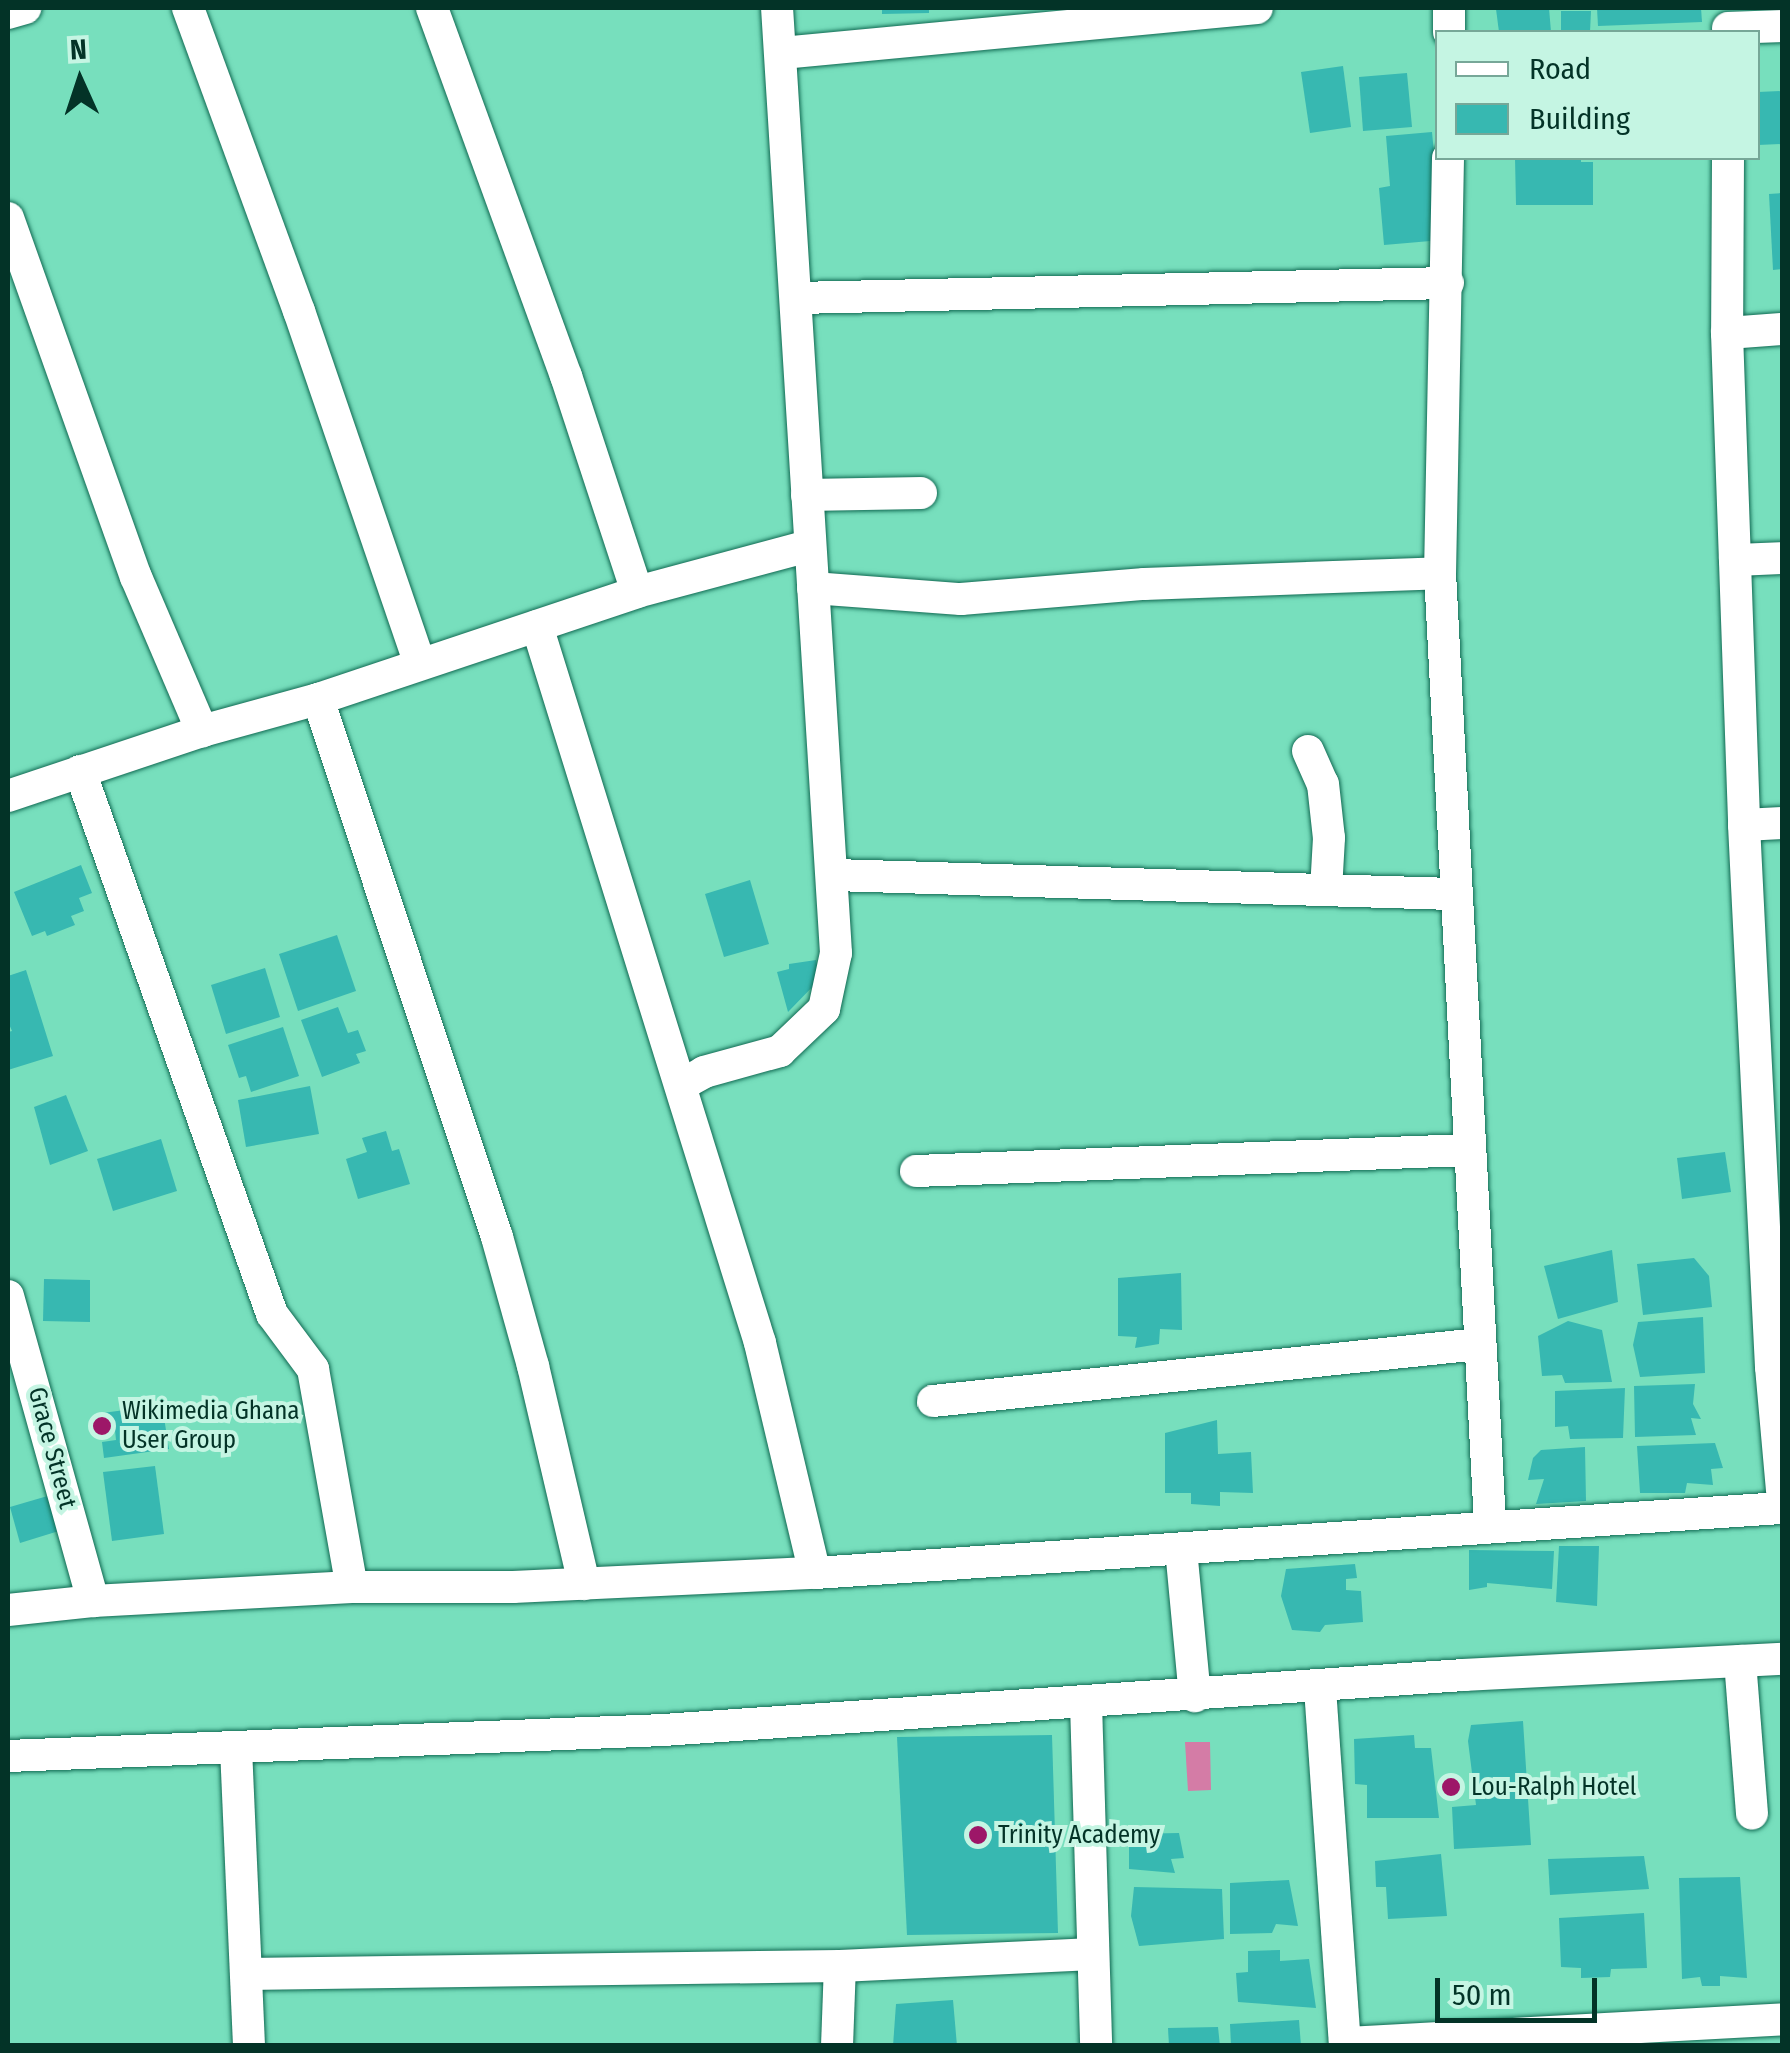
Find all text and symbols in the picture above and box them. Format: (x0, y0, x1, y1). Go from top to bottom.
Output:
north arrow (30, 30, 130, 130)
legend (1435, 30, 1760, 160)
text: N (69, 33, 88, 66)
text: Road (1529, 51, 1591, 87)
text: Building (1529, 101, 1630, 137)
street label: Grace Street (21, 1384, 83, 1512)
place label: Wikimedia Ghana User Group (122, 1397, 300, 1456)
marker: Wikimedia Ghana User Group (91, 1415, 113, 1437)
place label: Lou-Ralph Hotel (1471, 1772, 1636, 1802)
marker: Lou-Ralph Hotel (1440, 1776, 1462, 1798)
place label: Trinity Academy (998, 1820, 1160, 1850)
marker: Trinity Academy (967, 1824, 989, 1846)
scale bar (1440, 1958, 1602, 2020)
text: 50 m (1452, 1977, 1512, 2013)

